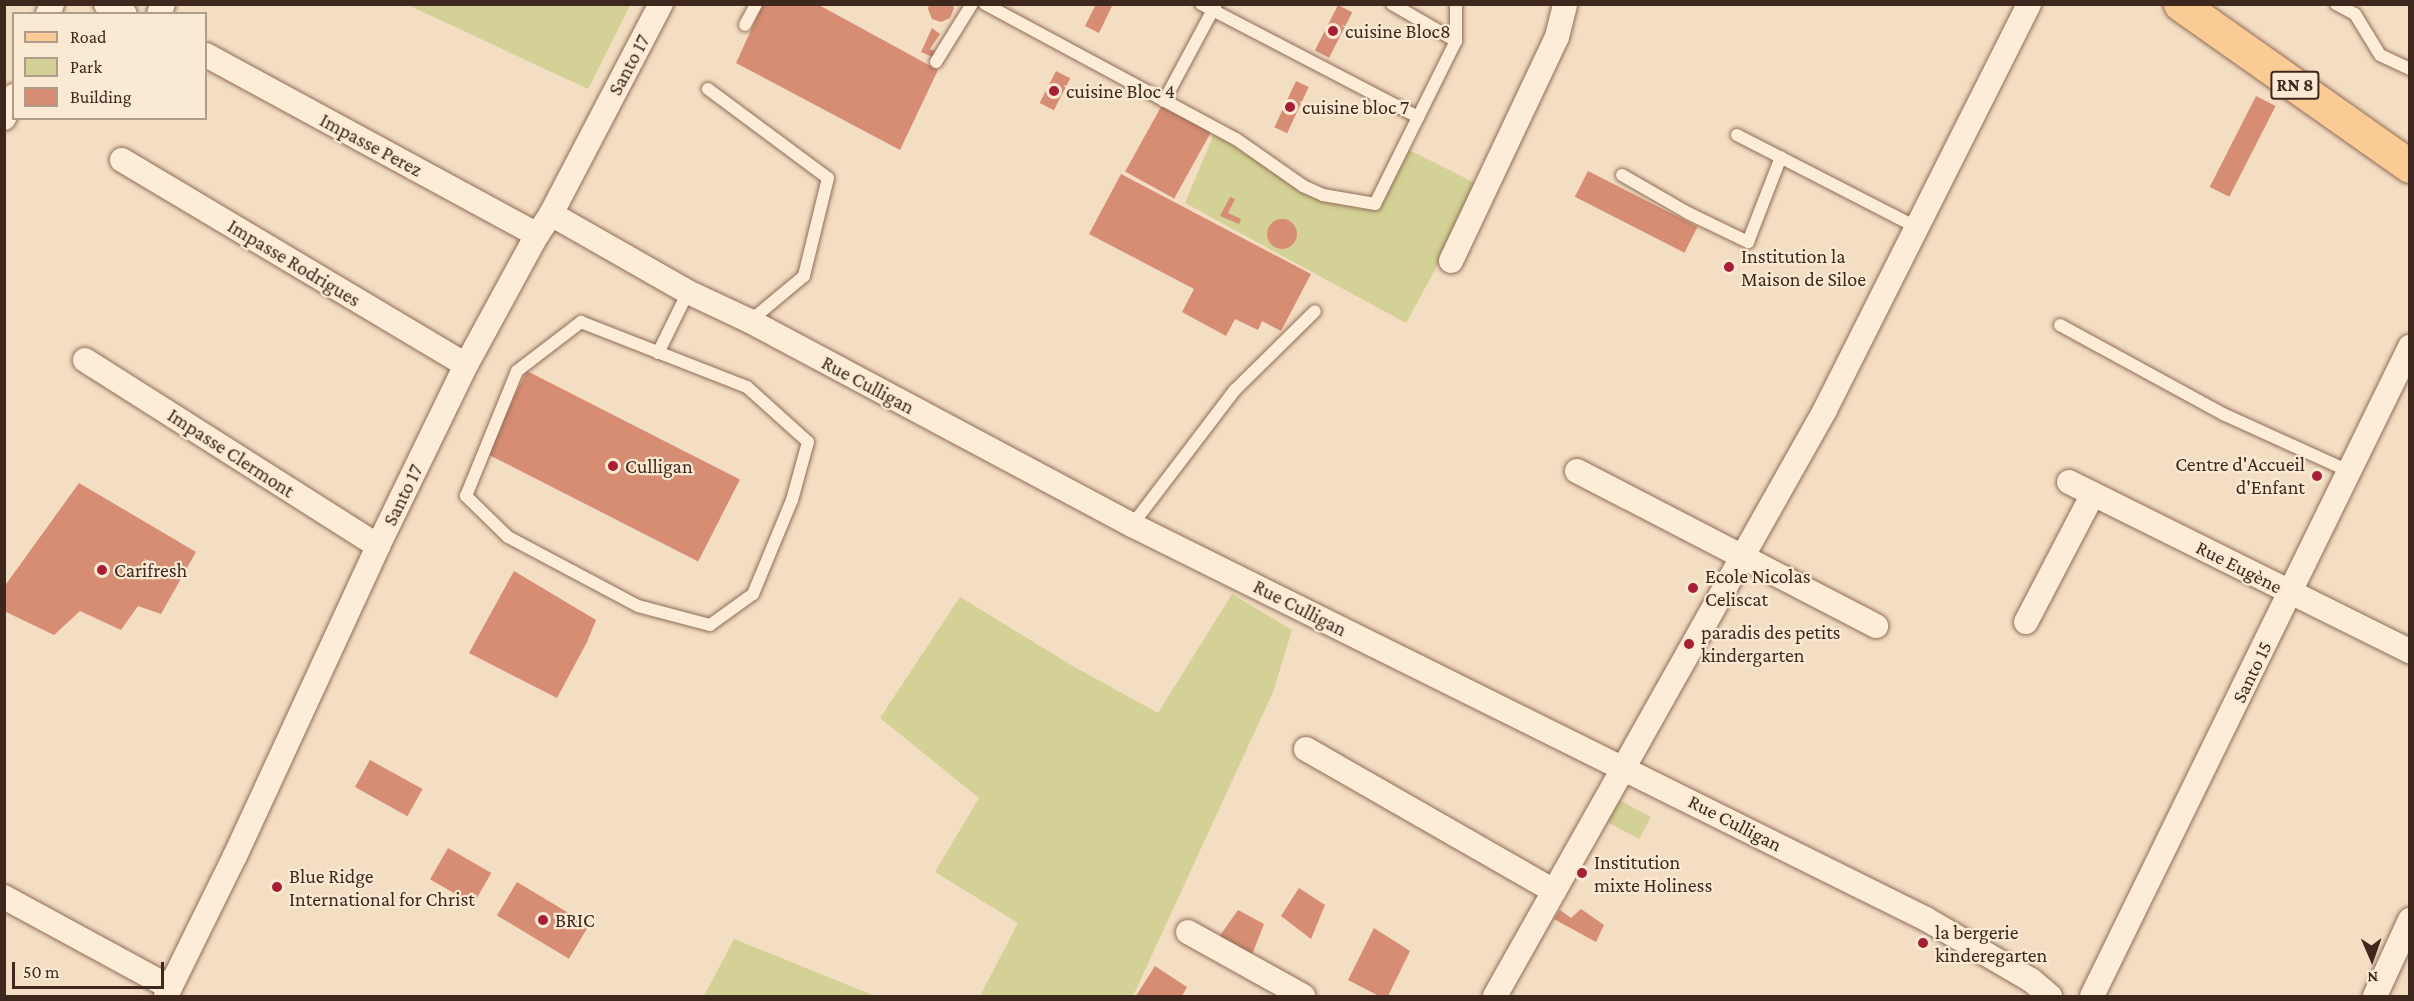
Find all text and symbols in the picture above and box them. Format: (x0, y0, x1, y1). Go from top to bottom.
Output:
legend (12, 12, 207, 120)
place label: cuisine Bloc8 (1345, 19, 1451, 43)
marker: cuisine Bloc8 (1326, 24, 1340, 38)
text: Road (70, 27, 107, 47)
street label: Santo 17 (603, 31, 655, 99)
text: Park (70, 57, 102, 77)
road number: RN 8 (2270, 70, 2320, 100)
place label: cuisine Bloc 4 (1066, 79, 1175, 103)
marker: cuisine Bloc 4 (1047, 84, 1061, 98)
text: Building (70, 87, 131, 107)
place label: cuisine bloc 7 (1302, 95, 1409, 119)
marker: cuisine bloc 7 (1283, 100, 1297, 114)
street label: Impasse Perez (316, 108, 426, 182)
street label: Impasse Rodrigues (223, 214, 365, 312)
place label: Institution la Maison de Siloe (1741, 244, 1866, 291)
marker: Institution la Maison de Siloe (1722, 260, 1736, 274)
street label: Rue Culligan (818, 351, 918, 419)
street label: Impasse Clermont (163, 403, 299, 503)
place label: Centre d'Accueil d'Enfant (2175, 452, 2305, 499)
place label: Culligan (625, 454, 693, 478)
marker: Culligan (606, 459, 620, 473)
street label: Santo 17 (378, 460, 428, 530)
marker: Centre d'Accueil d'Enfant (2310, 469, 2324, 483)
street label: Rue Eugène (2192, 535, 2286, 599)
place label: Carifresh (114, 558, 187, 582)
marker: Carifresh (95, 563, 109, 577)
place label: Ecole Nicolas Celiscat (1705, 564, 1811, 611)
street label: Rue Culligan (1249, 574, 1351, 642)
marker: Ecole Nicolas Celiscat (1686, 581, 1700, 595)
place label: paradis des petits kindergarten (1701, 620, 1840, 667)
marker: paradis des petits kindergarten (1682, 637, 1696, 651)
street label: Santo 15 (2227, 637, 2277, 707)
street label: Rue Culligan (1684, 789, 1786, 857)
place label: Institution mixte Holiness (1594, 850, 1712, 897)
place label: Blue Ridge International for Christ (289, 864, 475, 911)
marker: Institution mixte Holiness (1575, 866, 1589, 880)
marker: Blue Ridge International for Christ (270, 880, 284, 894)
place label: BRIC (555, 908, 595, 932)
marker: BRIC (536, 913, 550, 927)
place label: la bergerie kinderegarten (1935, 920, 2047, 967)
north arrow (2342, 929, 2402, 989)
marker: la bergerie kinderegarten (1916, 936, 1930, 950)
scale bar (15, 950, 166, 988)
text: 50 m (23, 962, 60, 982)
text: N (2367, 969, 2378, 986)

